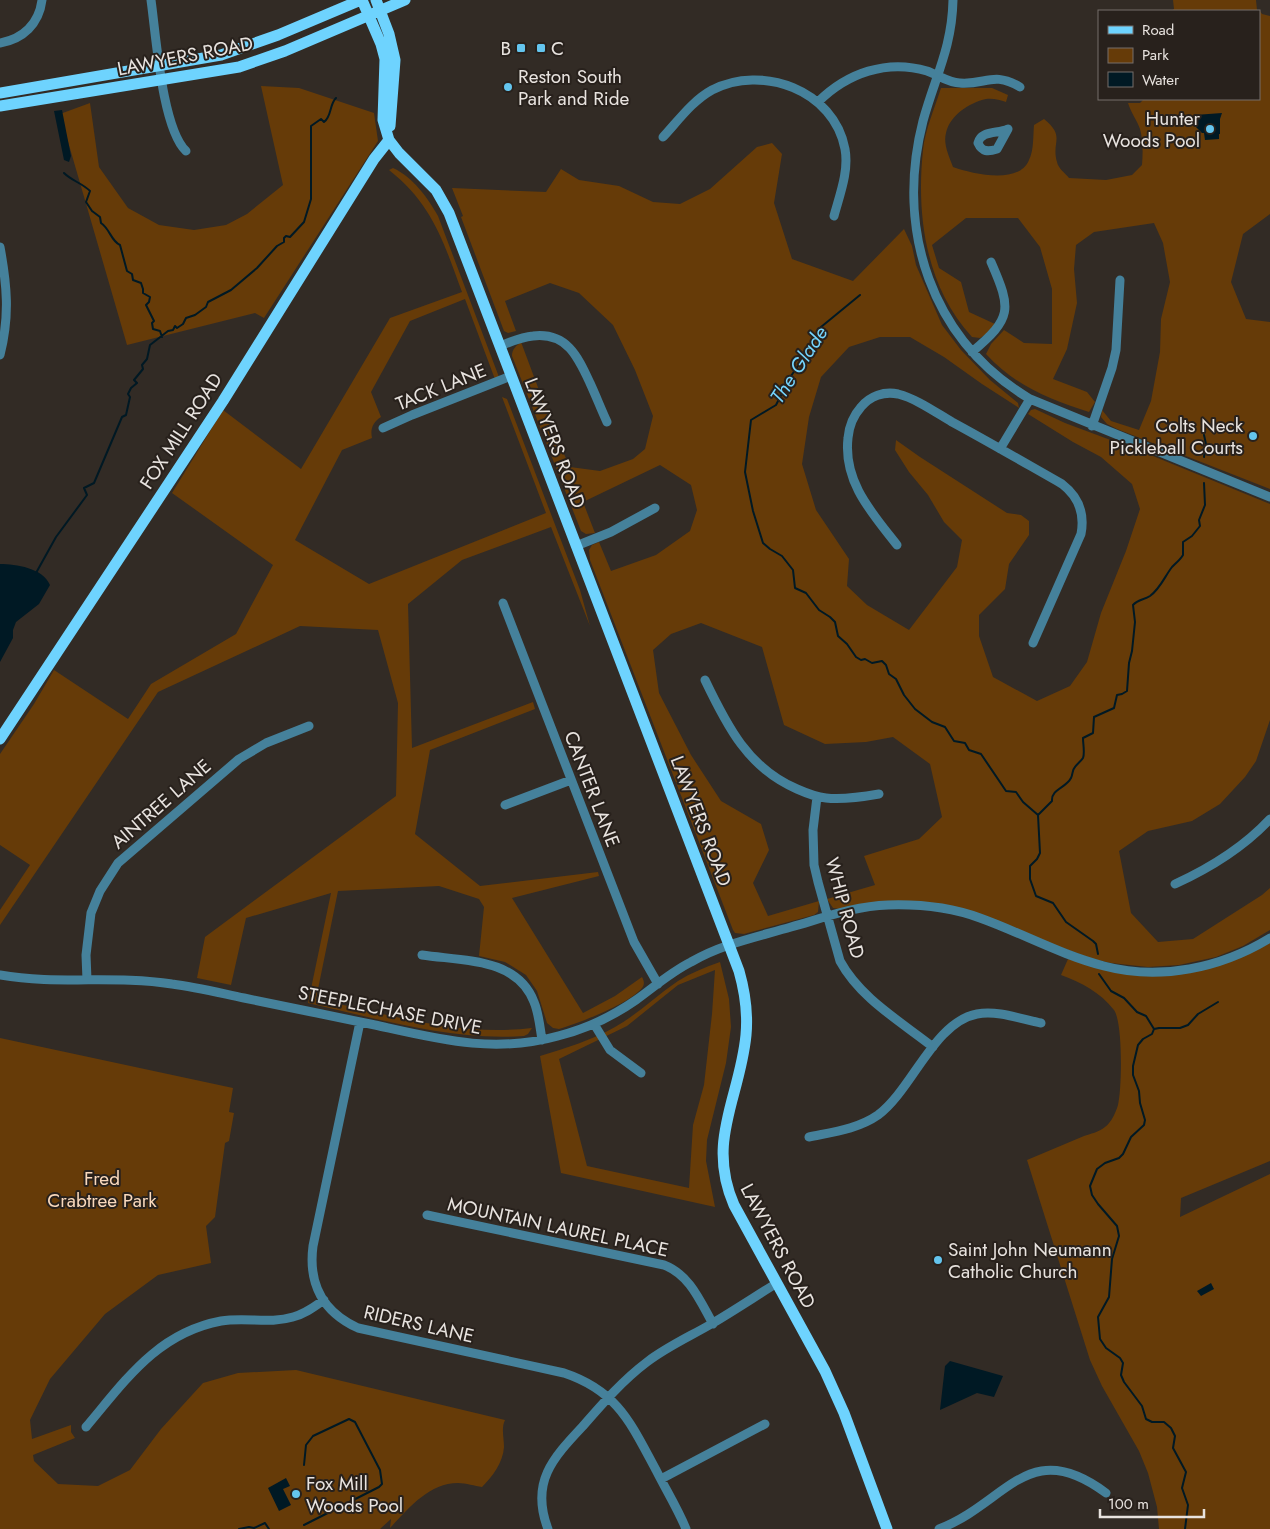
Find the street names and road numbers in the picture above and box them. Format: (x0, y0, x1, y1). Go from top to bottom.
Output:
street label: LAWYERS ROAD (115, 30, 255, 82)
street label: TACK LANE (392, 357, 490, 417)
street label: FOX MILL ROAD (133, 368, 229, 494)
street label: LAWYERS ROAD (518, 374, 592, 512)
street label: CANTER LANE (557, 727, 627, 851)
street label: LAWYERS ROAD (664, 752, 738, 890)
street label: AINTREE LANE (105, 753, 217, 855)
street label: WHIP ROAD (819, 854, 871, 962)
street label: STEEPLECHASE DRIVE (296, 979, 484, 1041)
street label: LAWYERS ROAD (734, 1179, 822, 1313)
street label: MOUNTAIN LAUREL PLACE (445, 1190, 671, 1264)
street label: RIDERS LANE (361, 1298, 477, 1350)

